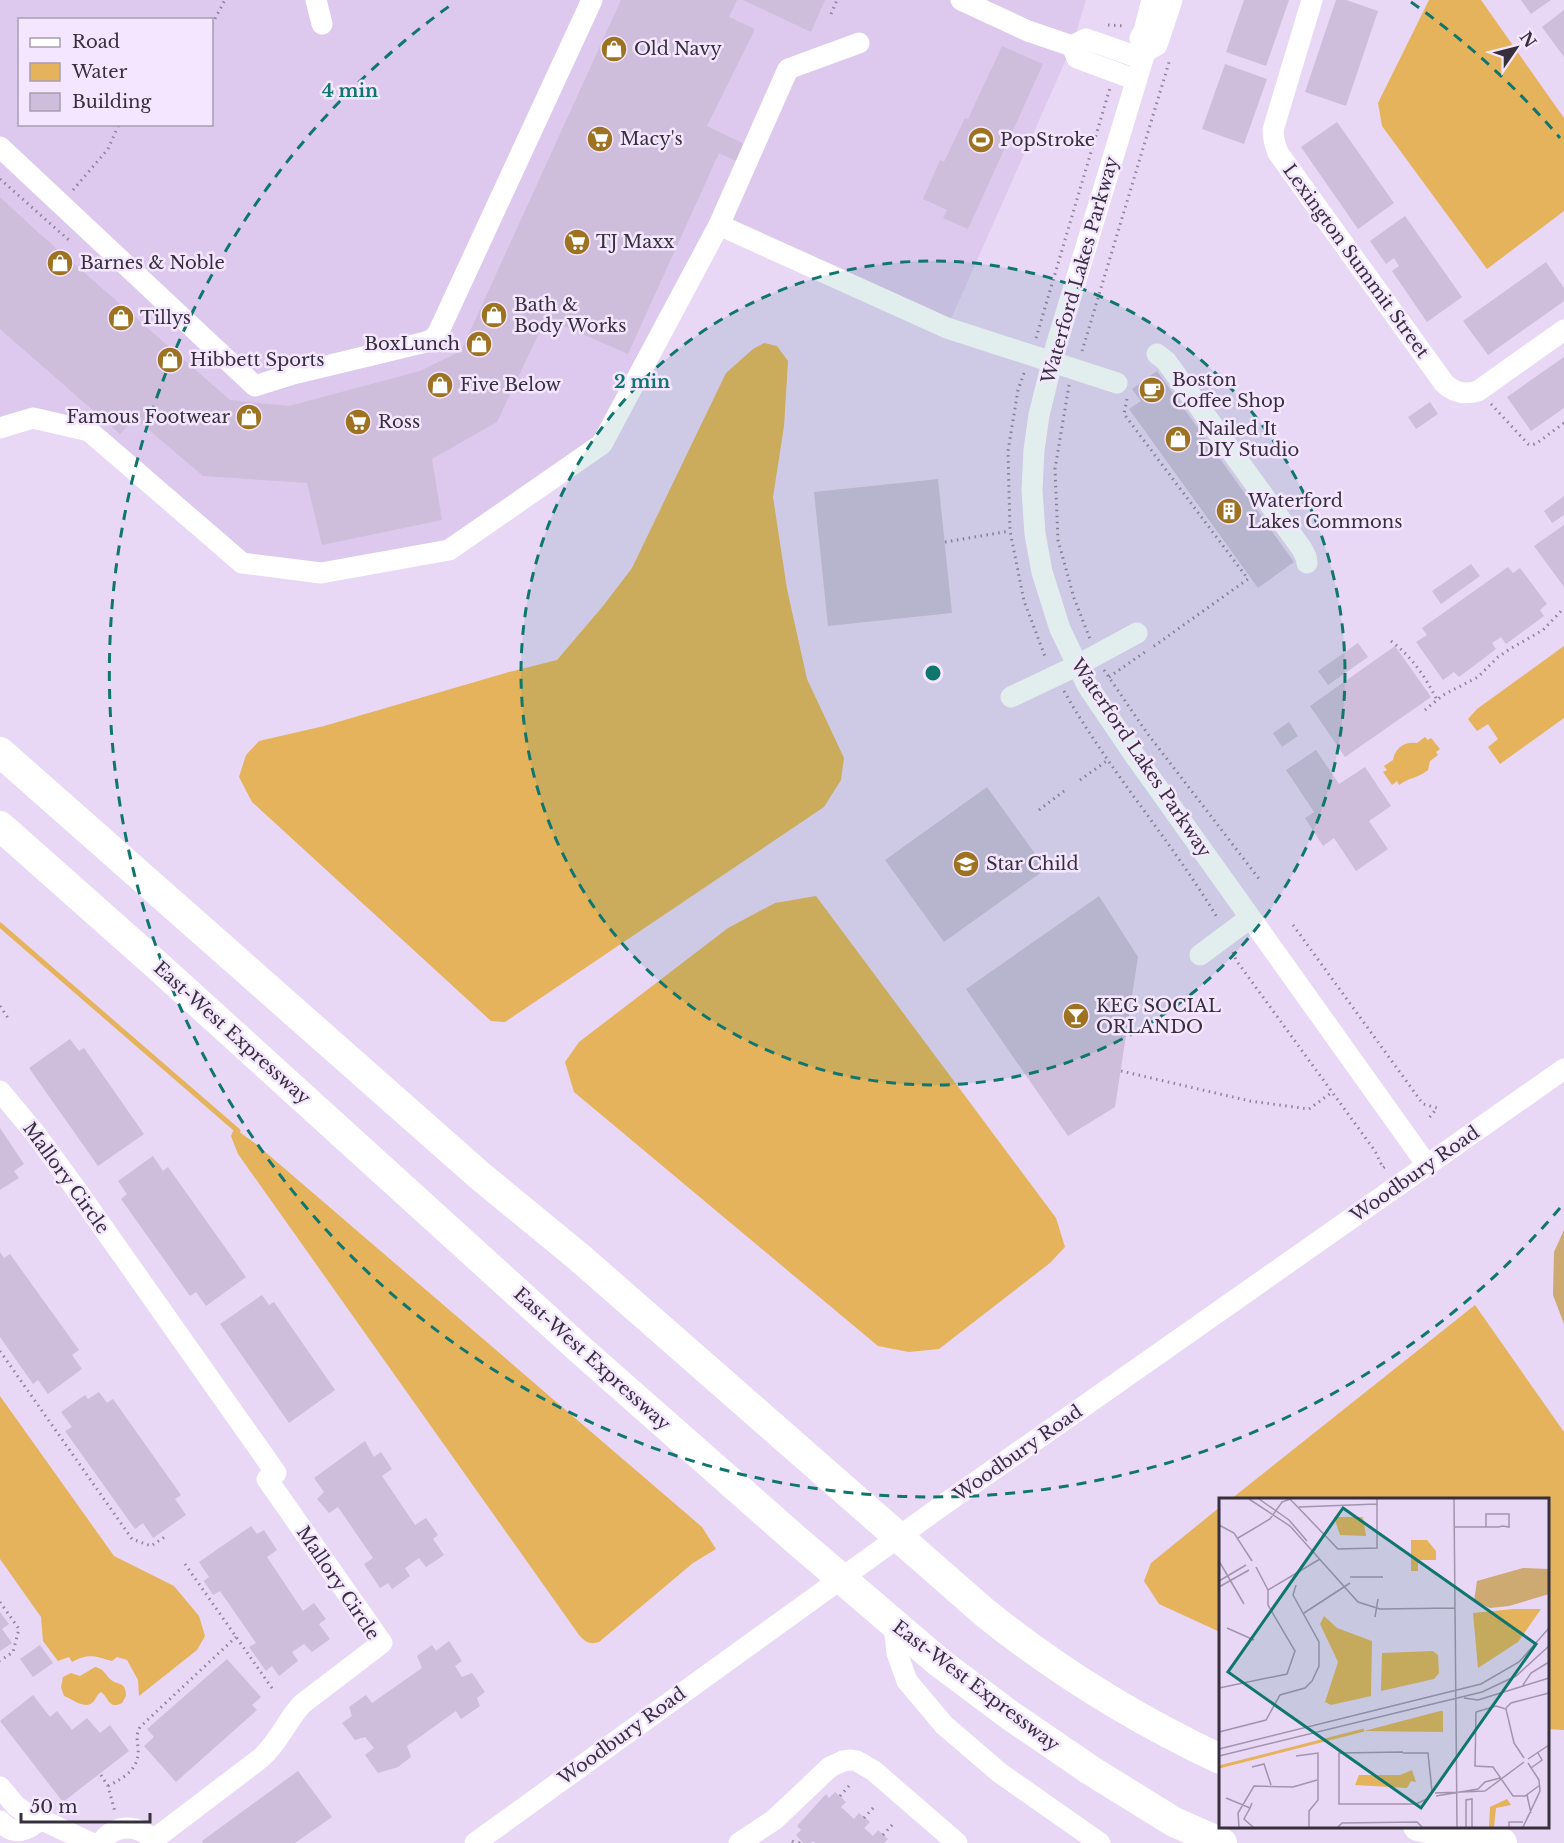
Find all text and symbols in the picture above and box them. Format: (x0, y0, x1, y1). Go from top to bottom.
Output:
legend (18, 18, 213, 126)
north arrow (1486, 18, 1546, 78)
text: N (1516, 27, 1541, 51)
text: Road (72, 31, 120, 53)
shop icon: Old Navy (599, 34, 629, 64)
place label: Old Navy (634, 38, 722, 60)
text: Water (71, 61, 128, 83)
text: 4 min (322, 80, 378, 102)
text: Building (72, 91, 151, 113)
supermarket icon: Macy's (585, 124, 615, 154)
sports icon: PopStroke (966, 125, 996, 155)
place label: Macy's (620, 128, 683, 150)
place label: PopStroke (1000, 129, 1095, 151)
street label: Waterford Lakes Parkway (1037, 153, 1123, 387)
street label: Lexington Summit Street (1278, 160, 1434, 362)
supermarket icon: TJ Maxx (562, 227, 592, 257)
place label: TJ Maxx (596, 231, 674, 253)
shop icon: Barnes & Noble (45, 248, 75, 278)
place label: Barnes & Noble (80, 252, 225, 274)
place label: Bath & Body Works (514, 294, 626, 337)
shop icon: Bath & Body Works (479, 300, 509, 330)
shop icon: Tillys (106, 303, 136, 333)
place label: Tillys (140, 307, 191, 329)
shop icon: BoxLunch (464, 329, 494, 359)
place label: BoxLunch (364, 333, 460, 355)
shop icon: Hibbett Sports (155, 345, 185, 375)
place label: Hibbett Sports (190, 349, 325, 371)
place label: Boston Coffee Shop (1172, 369, 1285, 412)
shop icon: Five Below (425, 370, 455, 400)
text: 2 min (614, 371, 670, 393)
place label: Five Below (460, 374, 562, 396)
cafe icon: Boston Coffee Shop (1137, 375, 1167, 405)
shop icon: Famous Footwear (234, 402, 264, 432)
place label: Famous Footwear (67, 406, 230, 428)
supermarket icon: Ross (343, 407, 373, 437)
place label: Ross (378, 411, 420, 433)
place label: Nailed It DIY Studio (1198, 418, 1299, 461)
shop icon: Nailed It DIY Studio (1163, 424, 1193, 454)
place label: Waterford Lakes Commons (1247, 490, 1402, 533)
building icon: Waterford Lakes Commons (1214, 496, 1244, 526)
street label: Waterford Lakes Parkway (1066, 654, 1216, 862)
centre of rings (923, 663, 943, 683)
school or university icon: Star Child (951, 849, 981, 879)
place label: Star Child (986, 853, 1079, 875)
street label: East-West Expressway (149, 957, 315, 1110)
place label: KEG SOCIAL ORLANDO (1096, 995, 1221, 1038)
bar icon: KEG SOCIAL ORLANDO (1061, 1001, 1091, 1031)
street label: Mallory Circle (18, 1118, 114, 1238)
street label: Woodbury Road (1346, 1121, 1484, 1227)
street label: East-West Expressway (509, 1283, 675, 1436)
street label: Woodbury Road (949, 1400, 1087, 1506)
inset map (1219, 1498, 1549, 1828)
street label: Mallory Circle (292, 1522, 384, 1644)
street label: East-West Expressway (888, 1616, 1064, 1756)
street label: Woodbury Road (553, 1682, 690, 1790)
scale bar (21, 1786, 150, 1824)
text: 50 m (30, 1796, 78, 1818)

